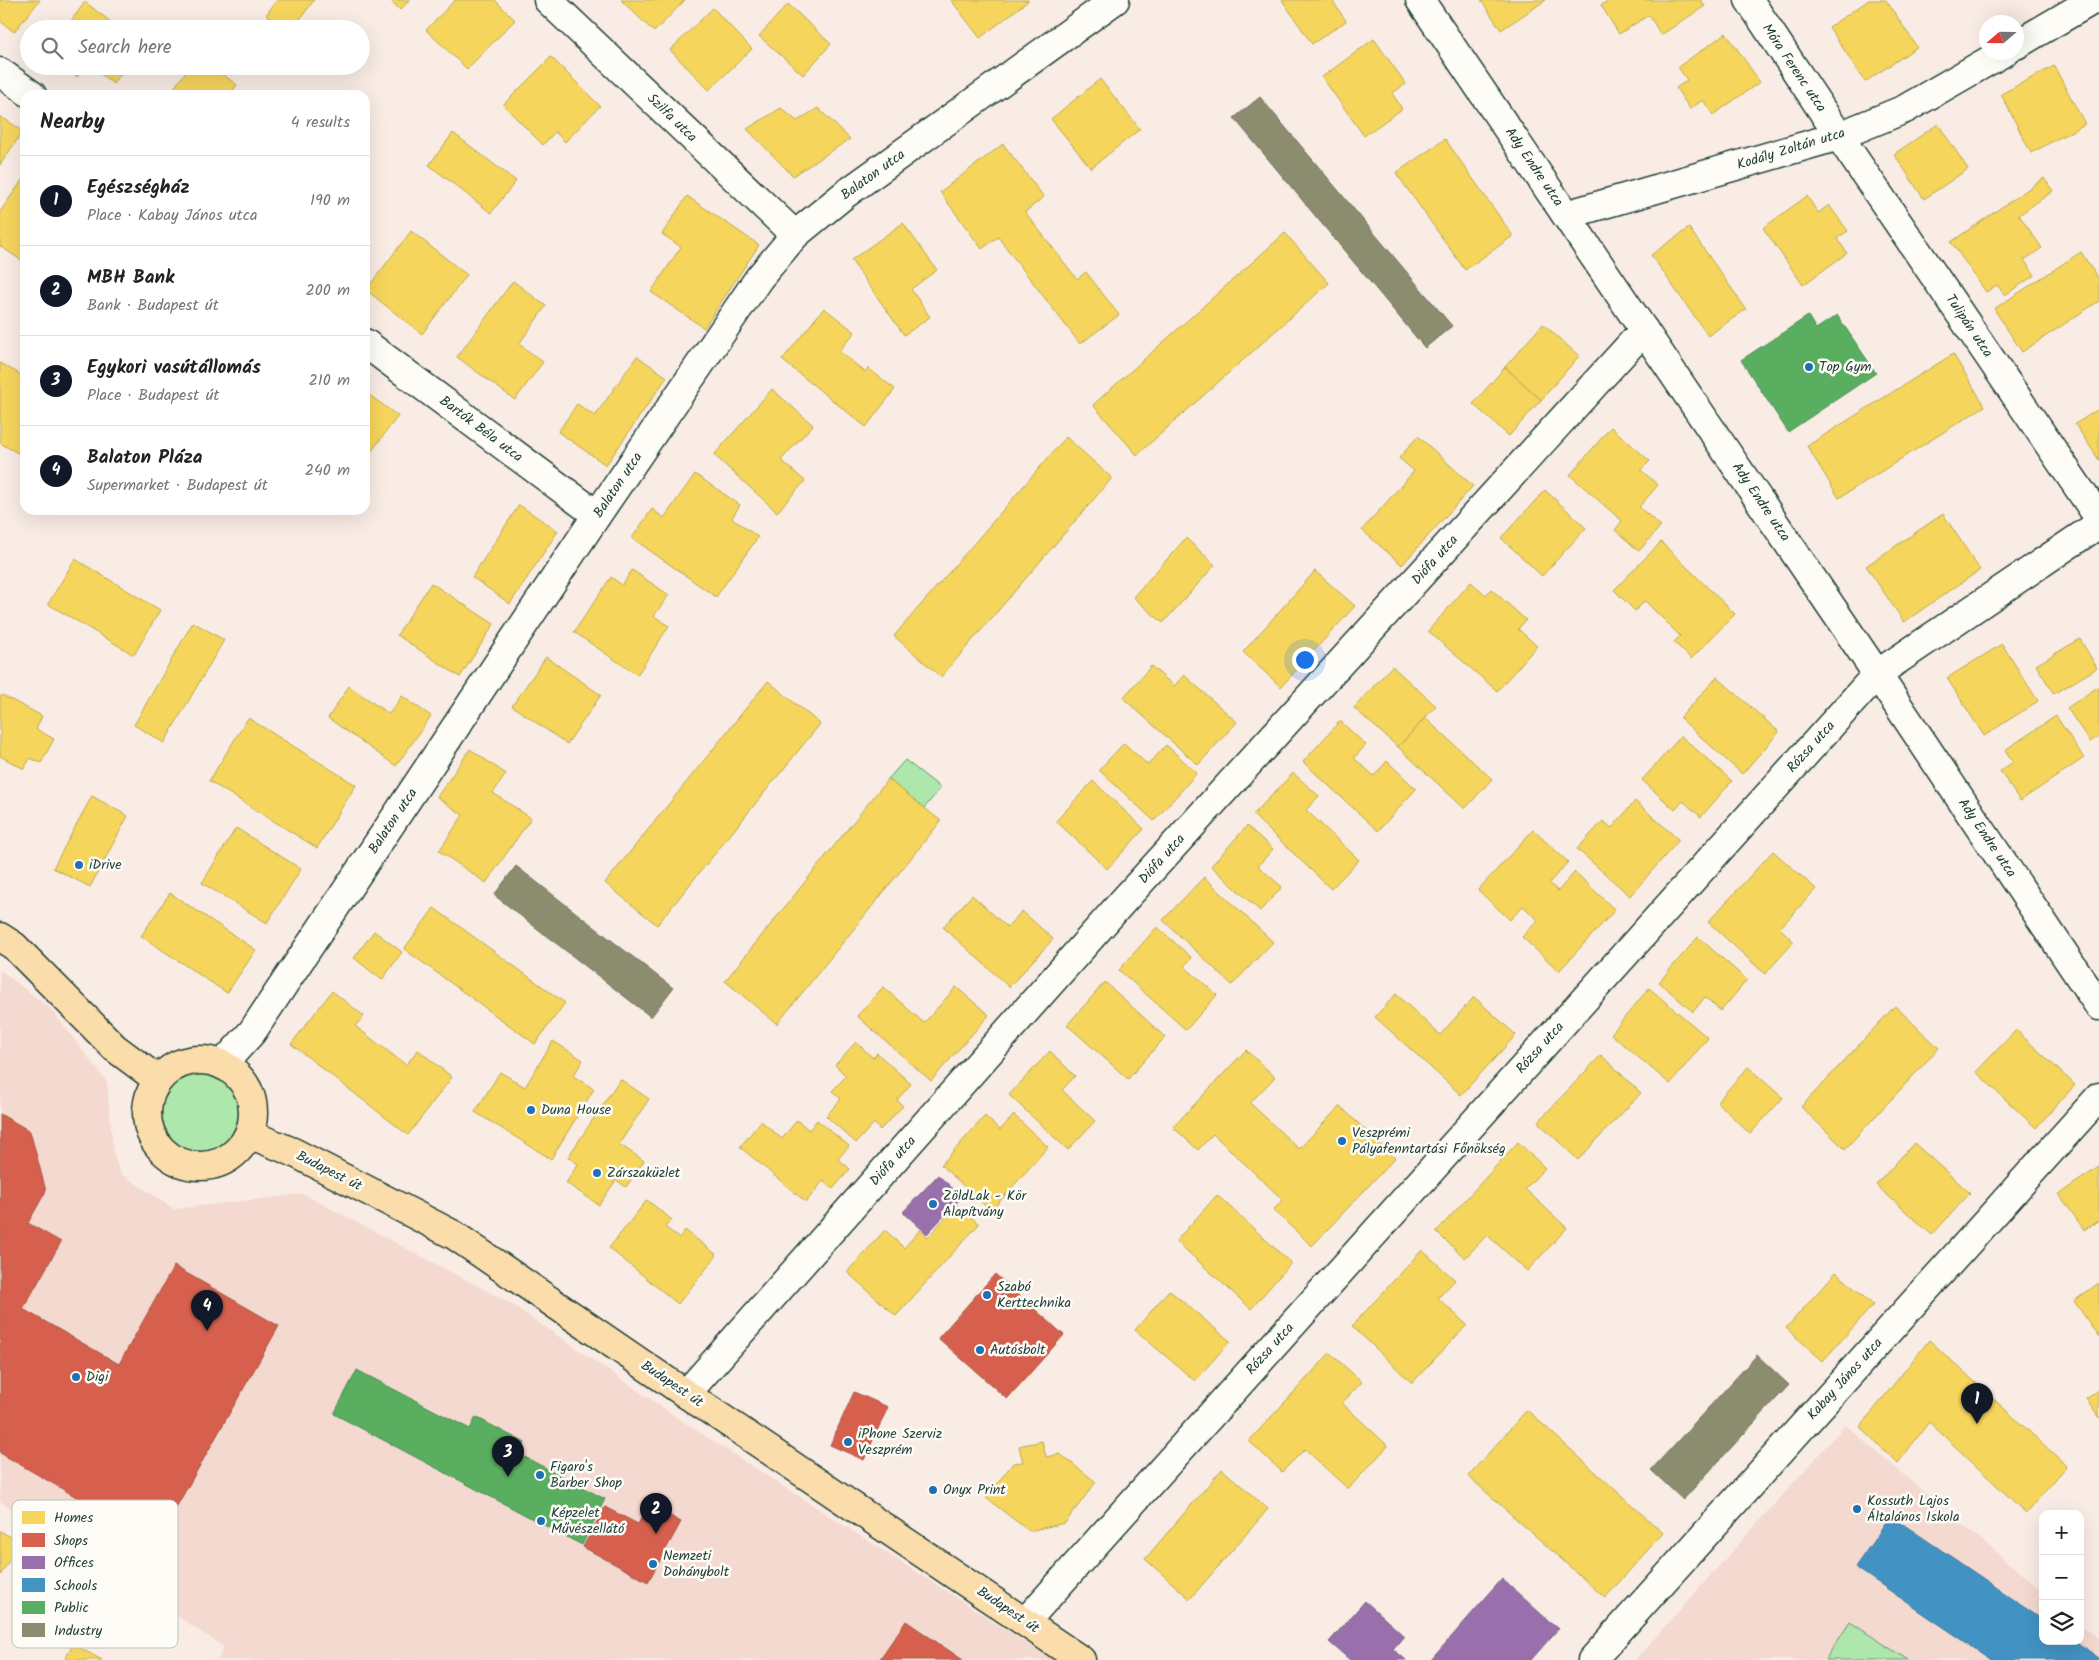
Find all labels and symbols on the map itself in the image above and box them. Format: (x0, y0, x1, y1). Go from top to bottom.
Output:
north arrow (1979, 15, 2024, 60)
street label: Móra Ferenc utca (1756, 19, 1832, 117)
street label: Szilfa utca (642, 88, 702, 148)
street label: Kodály Zoltán utca (1734, 122, 1848, 176)
street label: Ady Endre utca (1499, 123, 1569, 211)
street label: Balaton utca (836, 144, 910, 206)
street label: Tulipán utca (1940, 290, 1998, 362)
place label: Top Gym (1819, 356, 1871, 378)
marker: Top Gym (1803, 361, 1815, 373)
street label: Bartók Béla utca (435, 390, 527, 468)
street label: Balaton utca (588, 448, 648, 522)
street label: Ady Endre utca (1726, 458, 1796, 546)
street label: Diófa utca (1406, 530, 1464, 590)
your location (1292, 647, 1318, 673)
street label: Rózsa utca (1781, 716, 1841, 778)
street label: Balaton utca (363, 784, 423, 858)
street label: Ady Endre utca (1952, 794, 2022, 882)
street label: Diófa utca (1133, 829, 1191, 889)
place label: iDrive (89, 854, 122, 876)
marker: iDrive (73, 859, 85, 871)
street label: Rózsa utca (1510, 1017, 1570, 1079)
place label: Duna House (541, 1099, 612, 1121)
marker: Duna House (525, 1104, 537, 1116)
place label: Veszprémi Pályafenntartási Főnökség (1352, 1122, 1506, 1160)
street label: Diófa utca (864, 1131, 922, 1191)
marker: Veszprémi Pályafenntartási Főnökség (1336, 1135, 1348, 1147)
street label: Budapest út (292, 1145, 366, 1197)
place label: Zárszaküzlet (607, 1162, 681, 1184)
marker: Zárszaküzlet (591, 1167, 603, 1179)
place label: ZöldLak - Kör Alapítvány (943, 1185, 1027, 1223)
marker: ZöldLak - Kör Alapítvány (927, 1198, 939, 1210)
place label: Szabó Kerttechnika (997, 1276, 1071, 1314)
marker: Szabó Kerttechnika (981, 1289, 993, 1301)
pin: 4 (191, 1290, 223, 1331)
street label: Rózsa utca (1240, 1318, 1300, 1380)
street label: Kabay János utca (1802, 1333, 1888, 1425)
place label: Autósbolt (990, 1339, 1046, 1361)
marker: Autósbolt (974, 1344, 986, 1356)
street label: Budapest út (636, 1355, 708, 1413)
place label: Digi (86, 1366, 109, 1388)
marker: Digi (70, 1371, 82, 1383)
pin: 1 (1961, 1383, 1993, 1424)
place label: iPhone Szerviz Veszprém (858, 1423, 942, 1461)
pin: 3 (492, 1436, 524, 1477)
marker: iPhone Szerviz Veszprém (842, 1436, 854, 1448)
place label: Figaro's Barber Shop (550, 1456, 622, 1494)
marker: Figaro's Barber Shop (534, 1469, 546, 1481)
place label: Onyx Print (943, 1479, 1006, 1501)
marker: Onyx Print (927, 1484, 939, 1496)
place label: Kossuth Lajos Általános Iskola (1867, 1490, 1960, 1528)
pin: 2 (640, 1493, 672, 1534)
legend (12, 1500, 178, 1648)
place label: Képzelet Művészellátó (551, 1502, 625, 1540)
marker: Kossuth Lajos Általános Iskola (1851, 1503, 1863, 1515)
text: Homes (54, 1507, 93, 1529)
marker: Képzelet Művészellátó (535, 1515, 547, 1527)
text: Shops (54, 1530, 88, 1552)
place label: Nemzeti Dohánybolt (663, 1545, 730, 1583)
text: Offices (54, 1552, 94, 1574)
marker: Nemzeti Dohánybolt (647, 1558, 659, 1570)
text: Schools (54, 1575, 97, 1597)
street label: Budapest út (972, 1581, 1044, 1639)
text: Public (54, 1597, 89, 1619)
text: Industry (54, 1620, 103, 1642)

